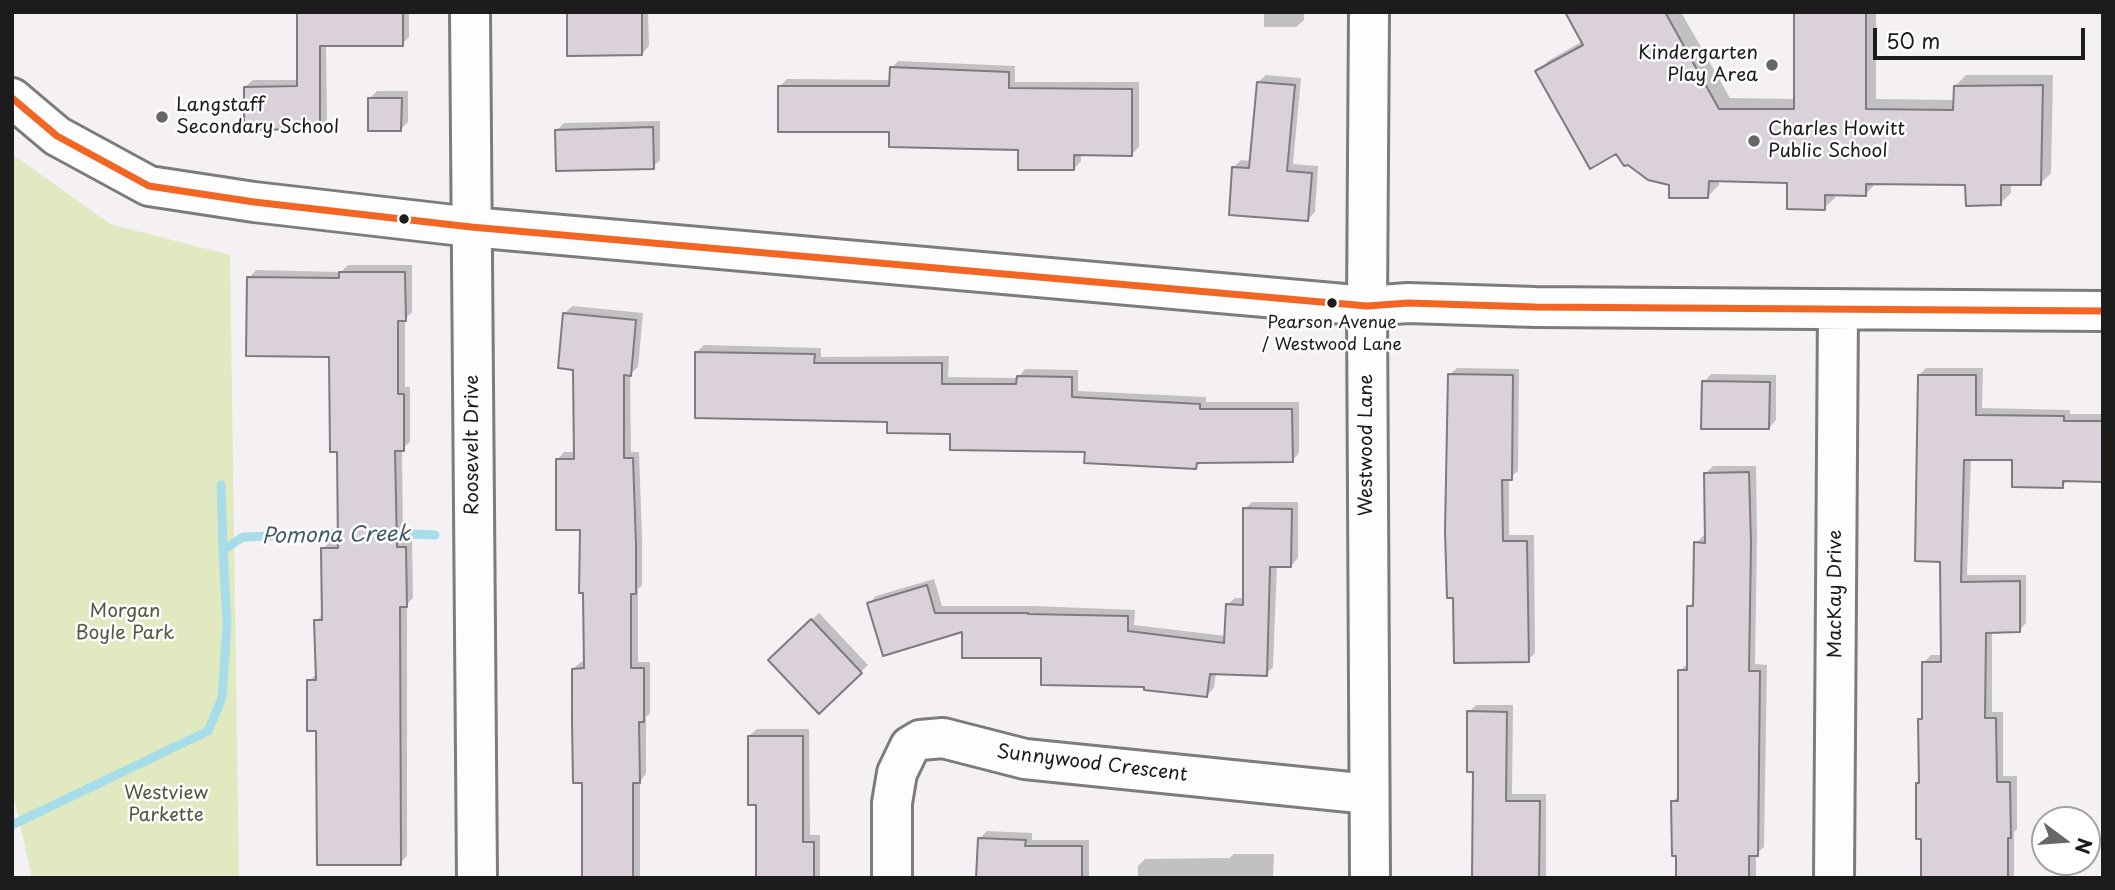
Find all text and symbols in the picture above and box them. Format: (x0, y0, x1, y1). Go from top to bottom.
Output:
scale bar (1877, 14, 2089, 58)
text: 50 m (1886, 24, 1940, 56)
place label: Kindergarten Play Area (1638, 43, 1758, 87)
marker: Kindergarten Play Area (1764, 57, 1780, 73)
place label: Langstaff Secondary School (176, 95, 339, 139)
marker: Langstaff Secondary School (154, 109, 170, 125)
place label: Charles Howitt Public School (1768, 119, 1905, 163)
marker: Charles Howitt Public School (1746, 133, 1762, 149)
unlabelled marker (397, 212, 411, 226)
marker: Pearson Avenue / Westwood Lane (1325, 296, 1339, 310)
place label: Pearson Avenue / Westwood Lane (1262, 313, 1402, 353)
street label: Westwood Lane (1356, 374, 1378, 516)
street label: Roosevelt Drive (462, 375, 484, 515)
water label: Pomona Creek (262, 522, 410, 550)
street label: MacKay Drive (1825, 530, 1847, 658)
park label: Morgan Boyle Park (75, 601, 175, 645)
street label: Sunnywood Crescent (995, 741, 1189, 787)
park label: Westview Parkette (124, 783, 208, 827)
north arrow (2031, 806, 2101, 876)
text: N (2069, 835, 2100, 857)

